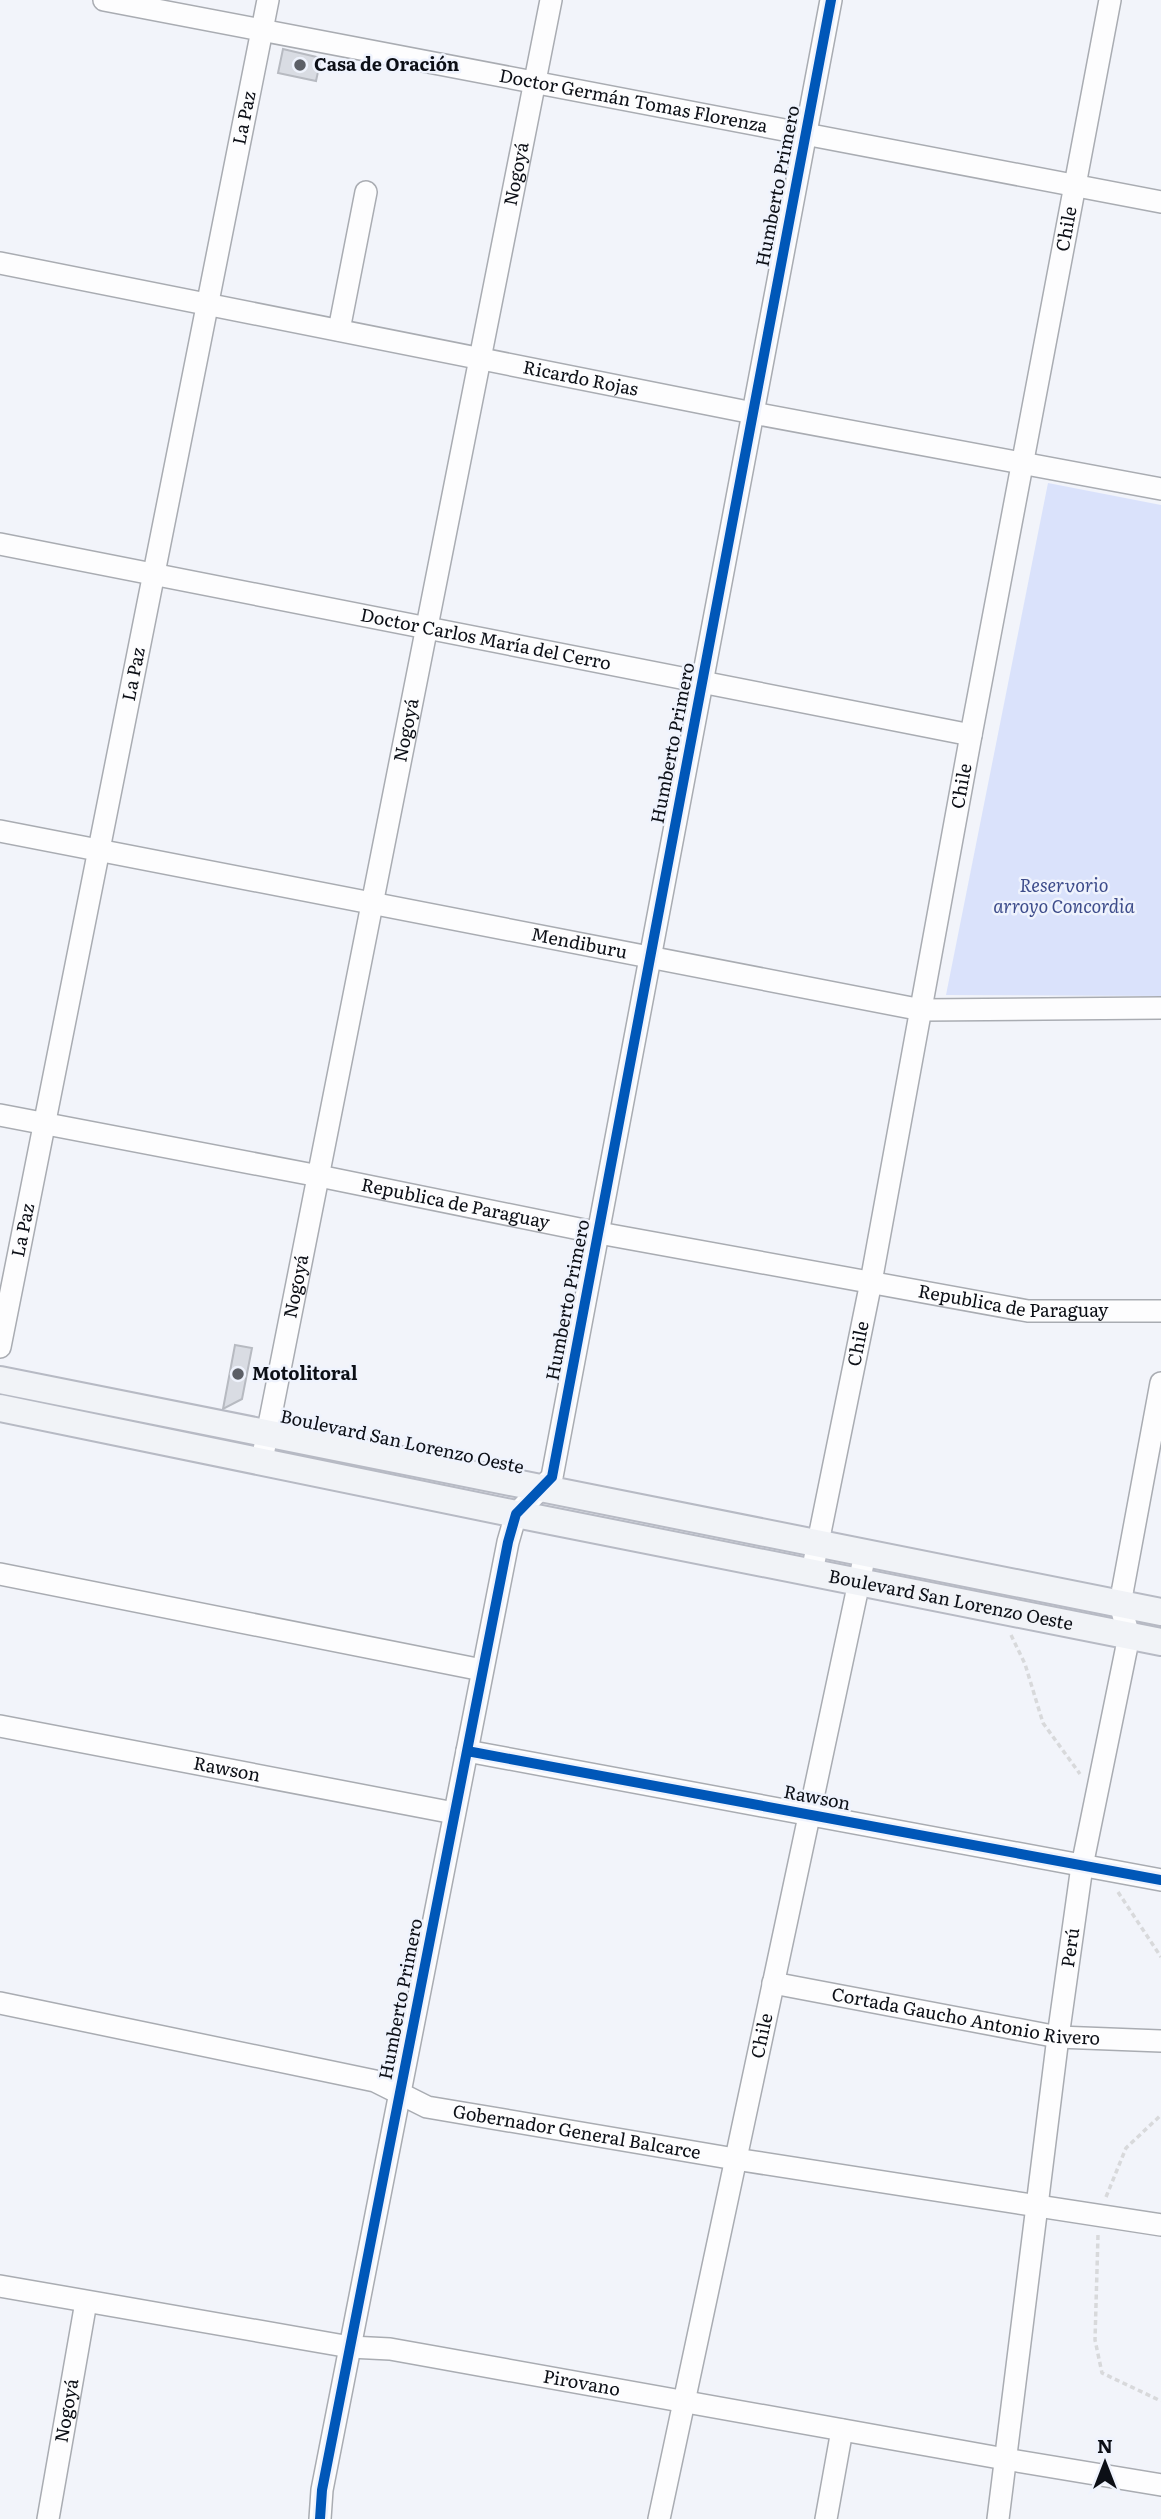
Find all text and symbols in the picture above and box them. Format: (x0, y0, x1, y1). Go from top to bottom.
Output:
place label: Casa de Oración (314, 50, 460, 77)
marker: Casa de Oración (292, 57, 308, 73)
street label: Doctor Germán Tomas Florenza (497, 61, 770, 139)
street label: La Paz (225, 88, 262, 147)
street label: Humberto Primero (748, 103, 805, 269)
street label: Nogoyá (496, 139, 535, 208)
street label: Chile (1048, 204, 1083, 254)
street label: Ricardo Rojas (521, 353, 641, 402)
street label: Doctor Carlos María del Cerro (358, 600, 614, 676)
street label: La Paz (114, 644, 151, 703)
street label: Humberto Primero (643, 660, 700, 826)
street label: Nogoyá (385, 695, 425, 764)
street label: Chile (943, 761, 978, 811)
park label: Reservorio arroyo Concordia (993, 871, 1135, 919)
street label: Mendiburu (529, 919, 630, 965)
street label: Republica de Paraguay (359, 1170, 553, 1235)
street label: La Paz (3, 1201, 40, 1259)
street label: Humberto Primero (538, 1217, 595, 1383)
street label: Nogoyá (275, 1252, 314, 1320)
street label: Republica de Paraguay (916, 1276, 1109, 1323)
street label: Chile (839, 1318, 875, 1368)
place label: Motolitoral (252, 1359, 358, 1386)
marker: Motolitoral (230, 1366, 246, 1382)
street label: Boulevard San Lorenzo Oeste (278, 1401, 527, 1480)
street label: Boulevard San Lorenzo Oeste (826, 1561, 1076, 1636)
street label: Rawson (191, 1748, 263, 1788)
street label: Rawson (782, 1777, 853, 1816)
street label: Humberto Primero (371, 1916, 428, 2082)
street label: Perú (1053, 1926, 1085, 1969)
street label: Cortada Gaucho Antonio Rivero (830, 1979, 1101, 2051)
street label: Chile (743, 2010, 779, 2061)
street label: Gobernador General Balcarce (451, 2097, 703, 2165)
street label: Pirovano (541, 2362, 623, 2402)
street label: Nogoyá (47, 2376, 84, 2444)
north arrow (1070, 2428, 1140, 2498)
text: N (1097, 2431, 1113, 2459)

